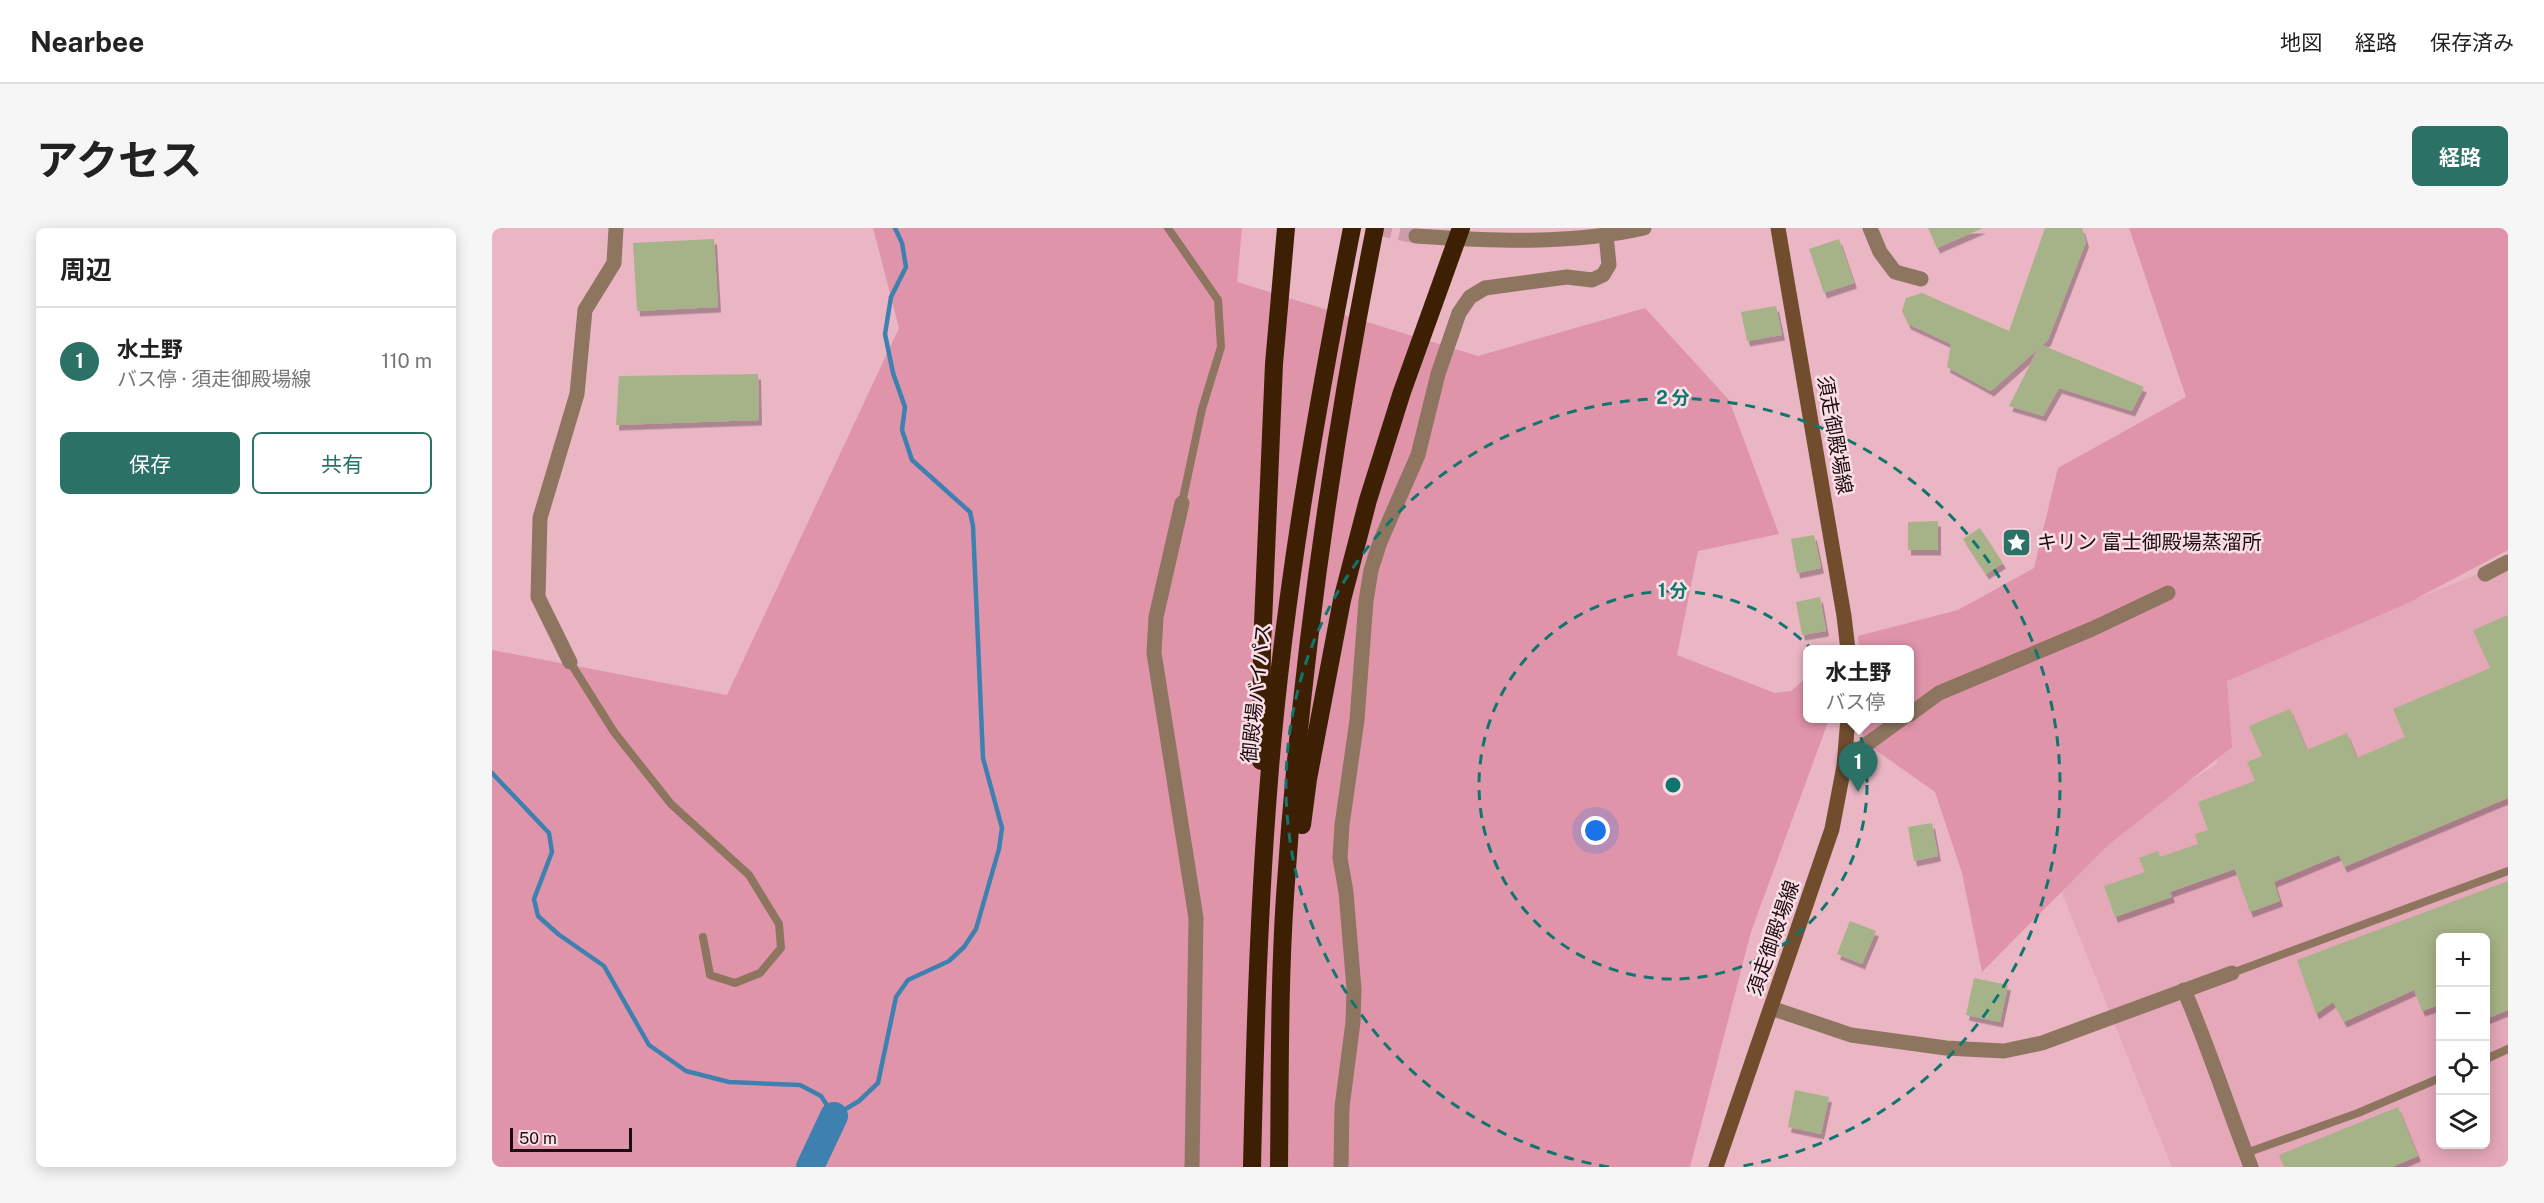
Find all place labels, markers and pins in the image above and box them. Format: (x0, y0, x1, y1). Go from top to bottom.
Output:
place icon: キリン 富士御殿場蒸溜所 (2000, 526, 2032, 558)
place label: キリン 富士御殿場蒸溜所 (2037, 530, 2262, 554)
pin: 1 (1838, 742, 1878, 792)
centre of rings (1663, 775, 1683, 795)

